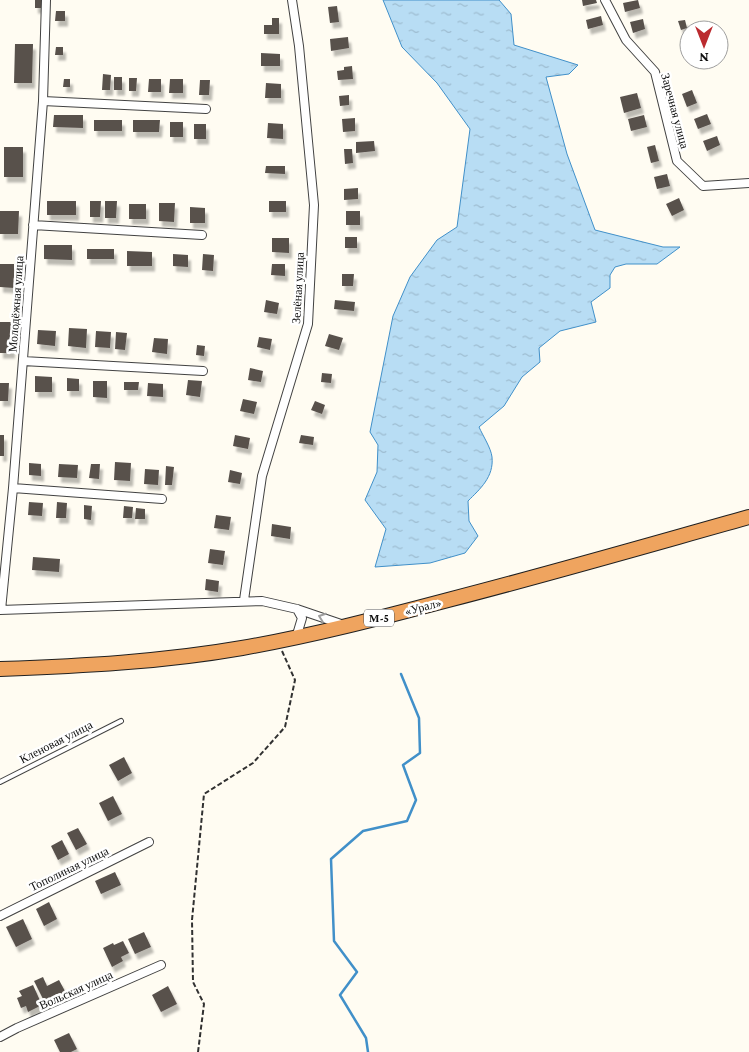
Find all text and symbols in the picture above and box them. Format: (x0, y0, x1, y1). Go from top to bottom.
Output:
north arrow (679, 20, 729, 70)
text: N (699, 50, 709, 66)
street label: Заречная улица (658, 72, 692, 151)
street label: Зелёная улица (289, 251, 307, 324)
street label: Молодёжная улица (6, 255, 26, 353)
street label: «Урал» (403, 595, 443, 619)
road number: М-5 (364, 610, 394, 626)
one-way arrow (319, 613, 327, 623)
street label: Кленовая улица (17, 717, 95, 766)
street label: Тополиная улица (27, 844, 111, 894)
street label: Вольская улица (37, 967, 116, 1012)

